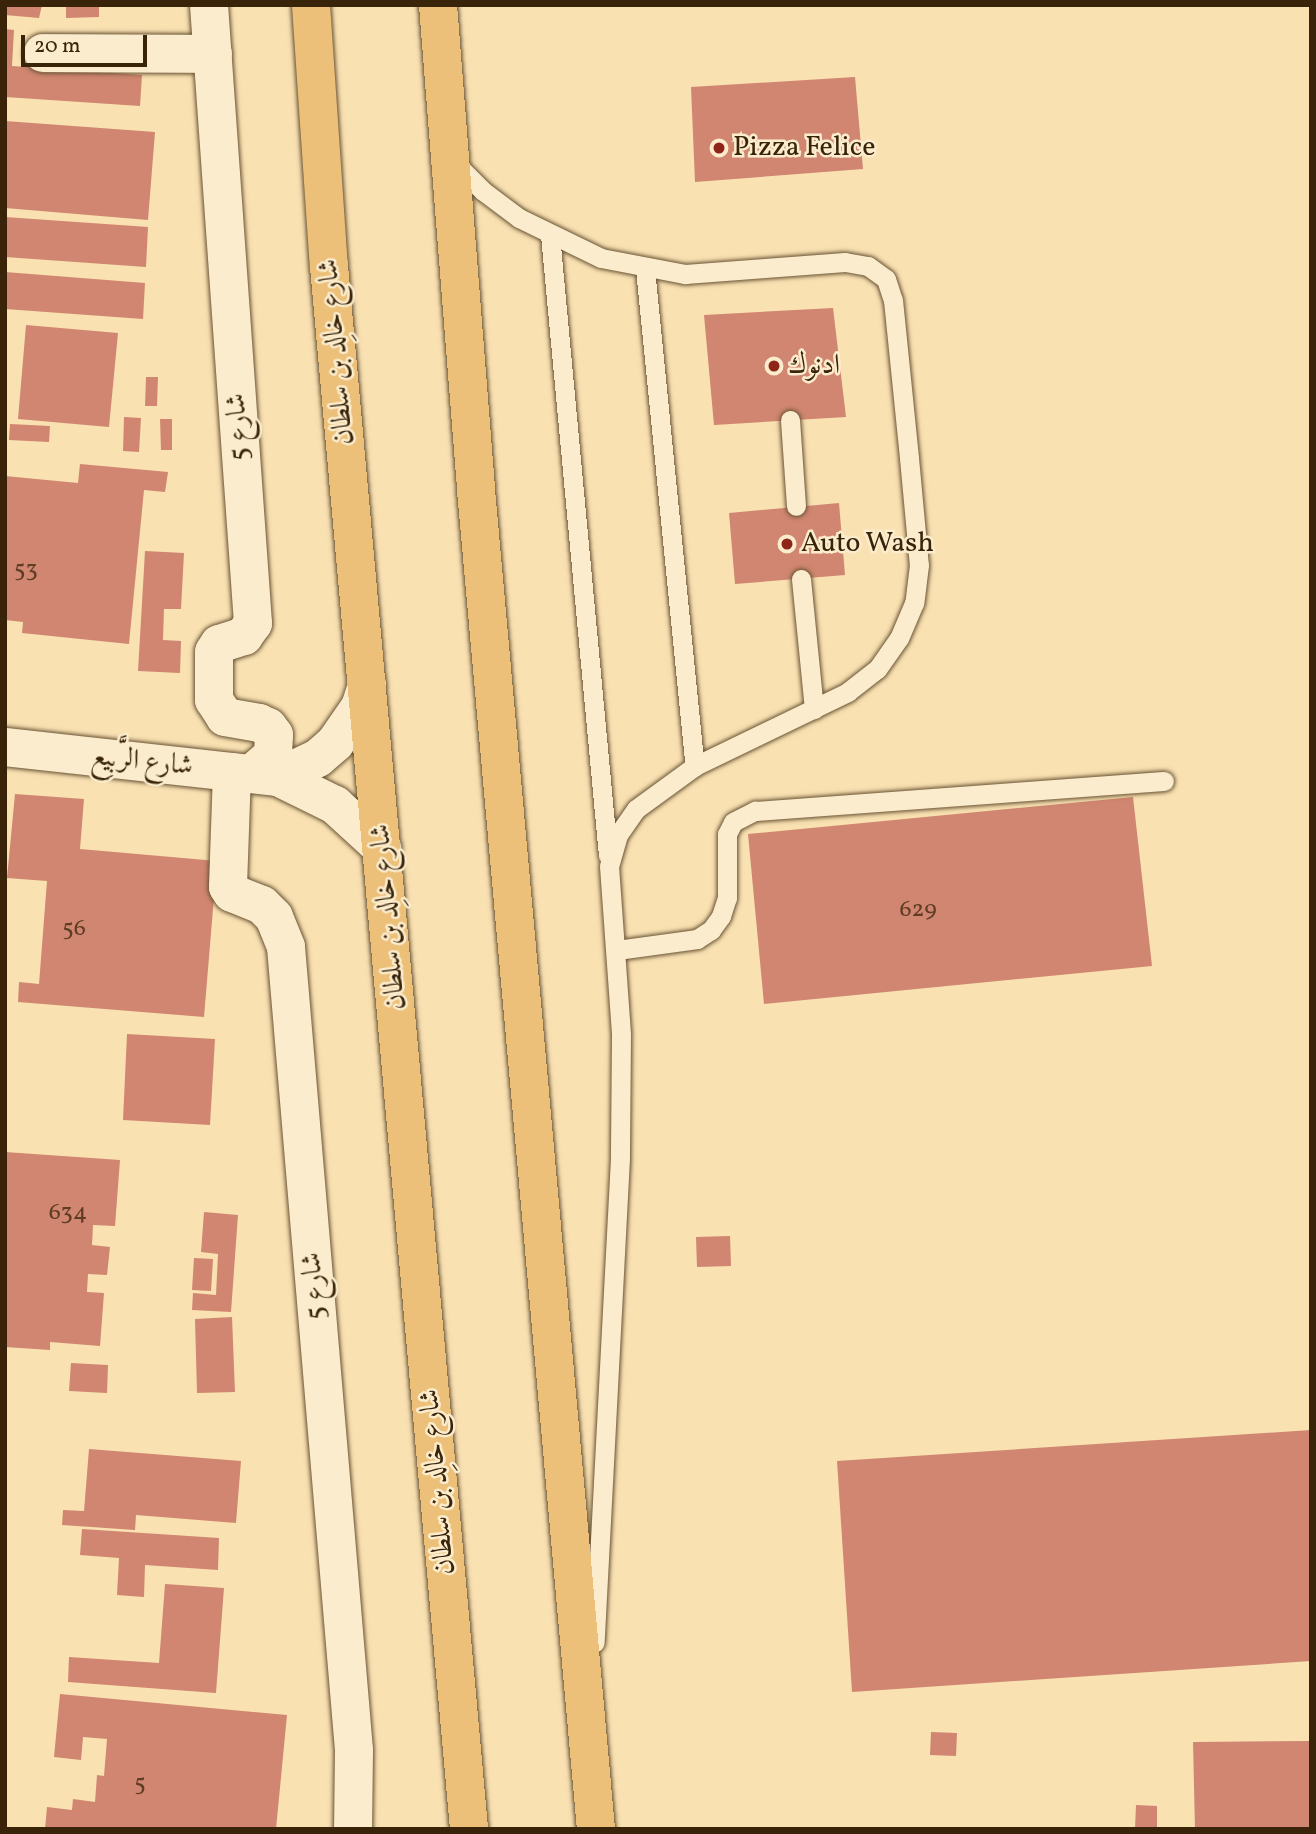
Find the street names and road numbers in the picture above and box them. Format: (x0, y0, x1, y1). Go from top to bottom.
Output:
street label: شارع خالِد بن سلطان (312, 258, 362, 446)
street label: شارع 5 (220, 392, 258, 462)
street label: شارع الرَّبِيع (89, 740, 195, 784)
street label: شارع خالِد بن سلطان (364, 823, 414, 1011)
street label: شارع 5 (295, 1251, 335, 1321)
street label: شارع خالِد بن سلطان (413, 1388, 463, 1576)

